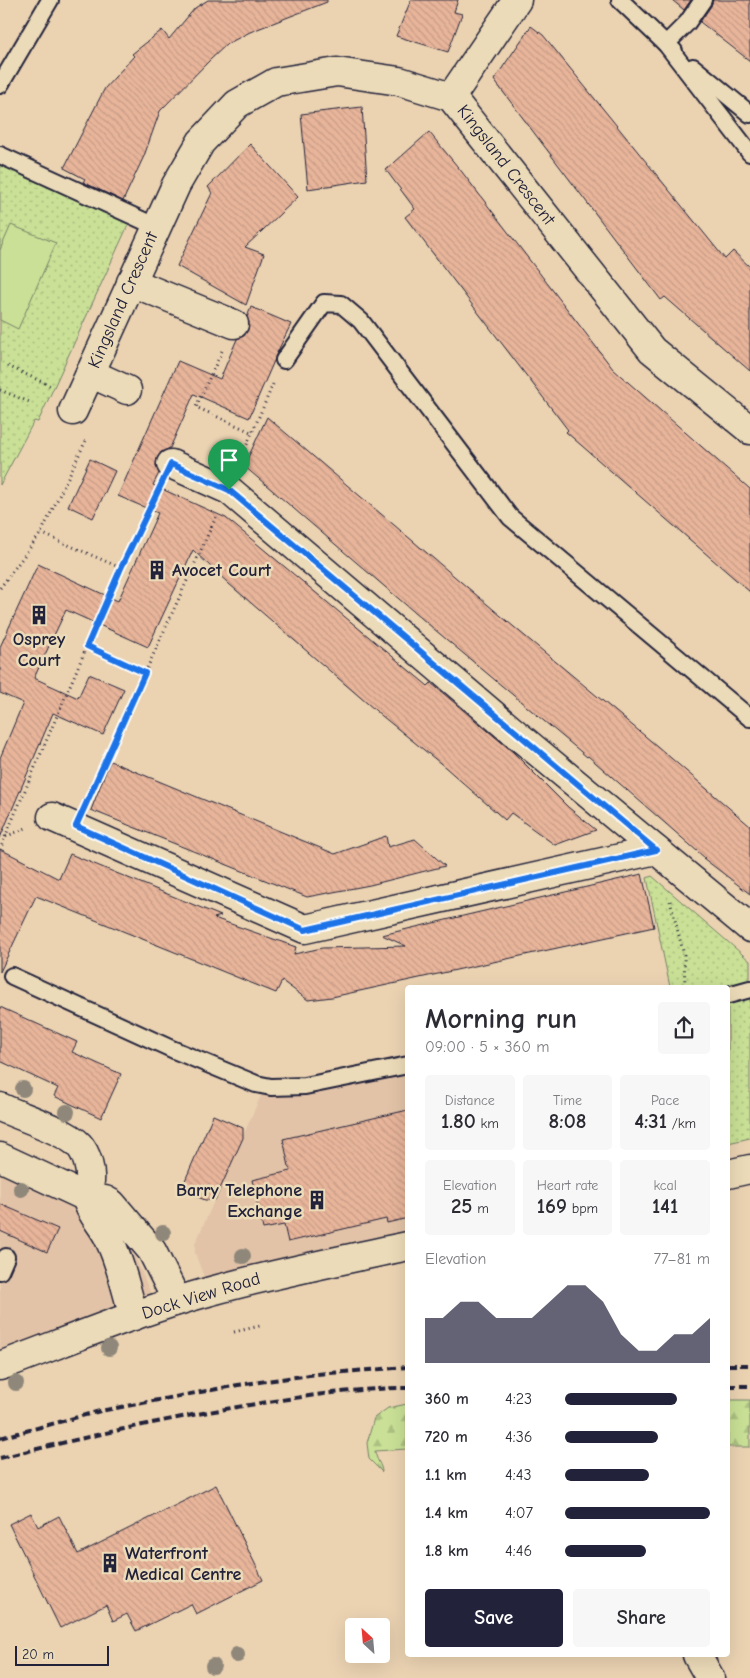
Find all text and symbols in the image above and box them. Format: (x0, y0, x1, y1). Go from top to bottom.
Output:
street label: Kingsland Crescent (452, 101, 560, 230)
street label: Kingsland Crescent (84, 228, 163, 371)
pin (208, 439, 250, 490)
icon: arrive (215, 446, 243, 474)
building icon: Avocet Court (146, 559, 168, 581)
place label: Avocet Court (172, 560, 272, 581)
building icon: Osprey Court (28, 604, 50, 626)
place label: Osprey Court (13, 629, 66, 671)
button: share (658, 1002, 710, 1054)
text: Morning run (425, 1003, 577, 1035)
text: 09:00 · 5 × 360 m (425, 1038, 550, 1056)
text: Distance (445, 1092, 495, 1109)
text: Time (553, 1092, 582, 1109)
text: Pace (651, 1092, 679, 1109)
text: 1.80 (441, 1109, 476, 1133)
text: 8:08 (549, 1109, 586, 1133)
text: 4:31 (634, 1109, 667, 1133)
text: km (476, 1115, 499, 1132)
text: /km (667, 1115, 696, 1132)
text: Elevation (443, 1177, 497, 1194)
text: Heart rate (537, 1177, 598, 1194)
text: kcal (653, 1177, 677, 1194)
place label: Barry Telephone Exchange (176, 1180, 302, 1222)
building icon: Barry Telephone Exchange (306, 1189, 328, 1211)
text: 25 (451, 1194, 473, 1218)
text: 169 (537, 1194, 567, 1218)
text: 141 (652, 1194, 678, 1218)
text: m (473, 1200, 489, 1217)
text: bpm (567, 1200, 598, 1217)
text: Elevation (425, 1250, 486, 1268)
text: 77–81 m (653, 1250, 710, 1268)
street label: Dock View Road (139, 1268, 263, 1324)
text: 360 m (425, 1390, 469, 1408)
text: 4:23 (505, 1390, 532, 1408)
text: 720 m (425, 1428, 468, 1446)
text: 4:36 (505, 1428, 532, 1446)
text: 1.1 km (425, 1466, 467, 1484)
text: 4:43 (505, 1466, 531, 1484)
text: 1.4 km (425, 1504, 468, 1522)
text: 4:07 (505, 1504, 533, 1522)
text: 1.8 km (425, 1542, 469, 1560)
text: 4:46 (505, 1542, 532, 1560)
place label: Waterfront Medical Centre (125, 1543, 241, 1585)
building icon: Waterfront Medical Centre (99, 1552, 121, 1574)
button: Save (425, 1589, 563, 1647)
button: Share (573, 1589, 710, 1647)
north arrow (345, 1618, 390, 1662)
map controls (345, 1618, 390, 1663)
scale bar (15, 1643, 109, 1666)
text: 20 m (22, 1646, 54, 1663)

